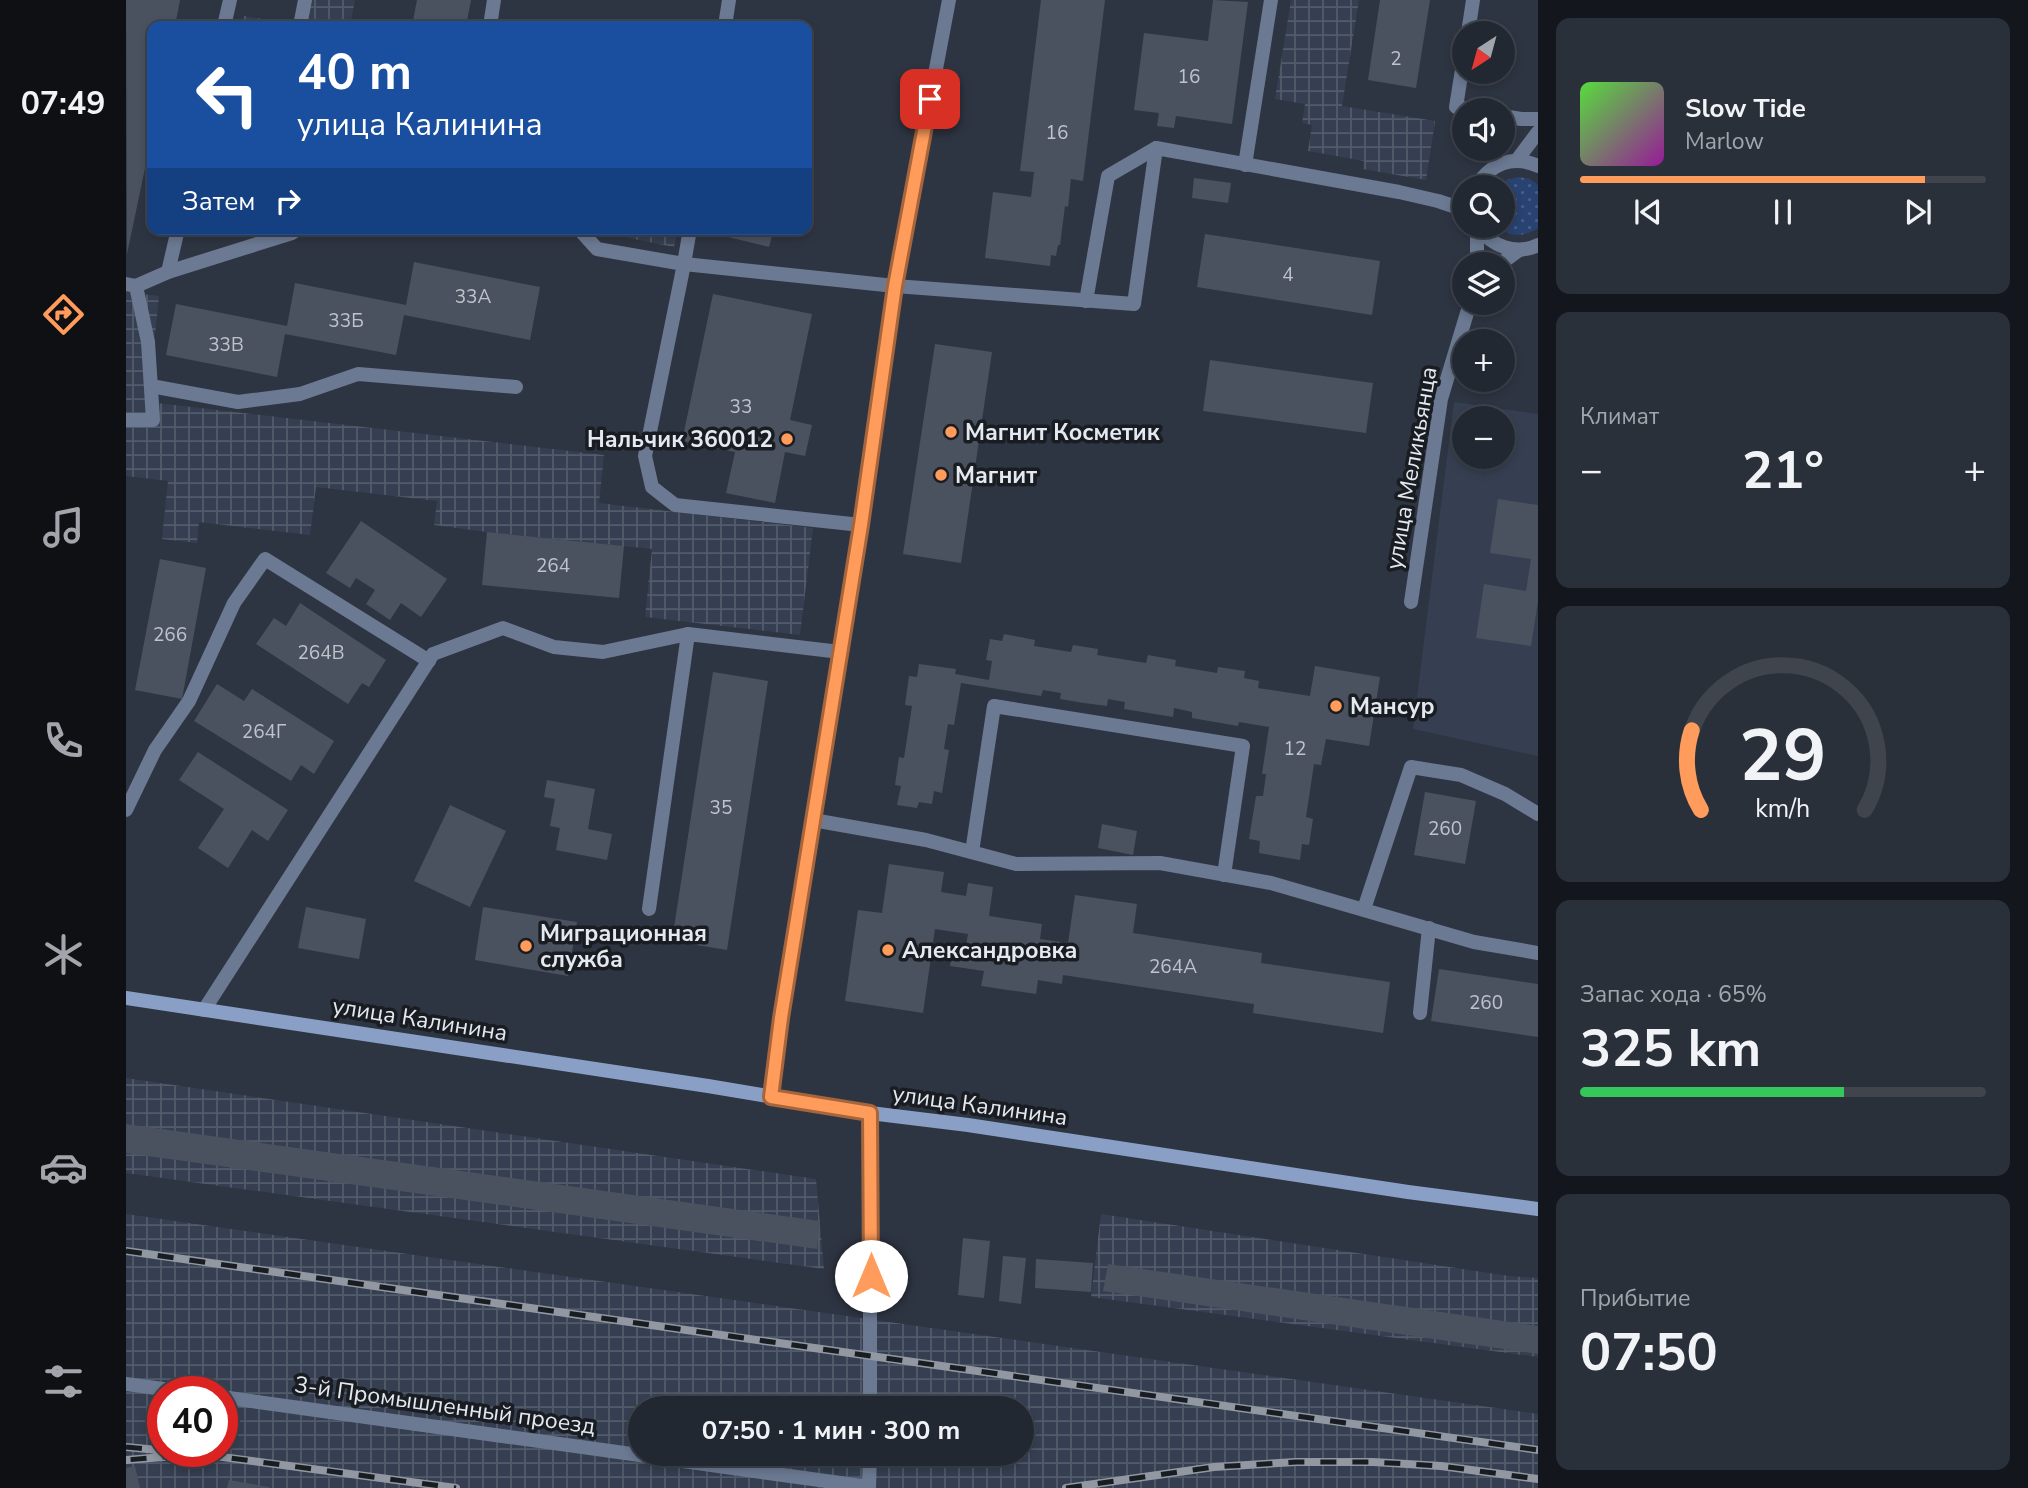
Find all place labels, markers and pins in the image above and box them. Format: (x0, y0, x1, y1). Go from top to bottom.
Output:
pin (900, 69, 960, 129)
place label: Магнит Косметик (965, 417, 1160, 448)
place label: Нальчик 360012 (587, 424, 773, 455)
marker: Магнит Косметик (943, 424, 959, 440)
marker: Нальчик 360012 (779, 431, 795, 447)
place label: Магнит (955, 460, 1037, 491)
marker: Магнит (933, 467, 949, 483)
place label: Мансур (1350, 691, 1435, 722)
marker: Мансур (1328, 698, 1344, 714)
place label: Миграционная служба (540, 918, 707, 975)
place label: Александровка (902, 935, 1077, 966)
marker: Миграционная служба (518, 938, 534, 954)
marker: Александровка (880, 942, 896, 958)

